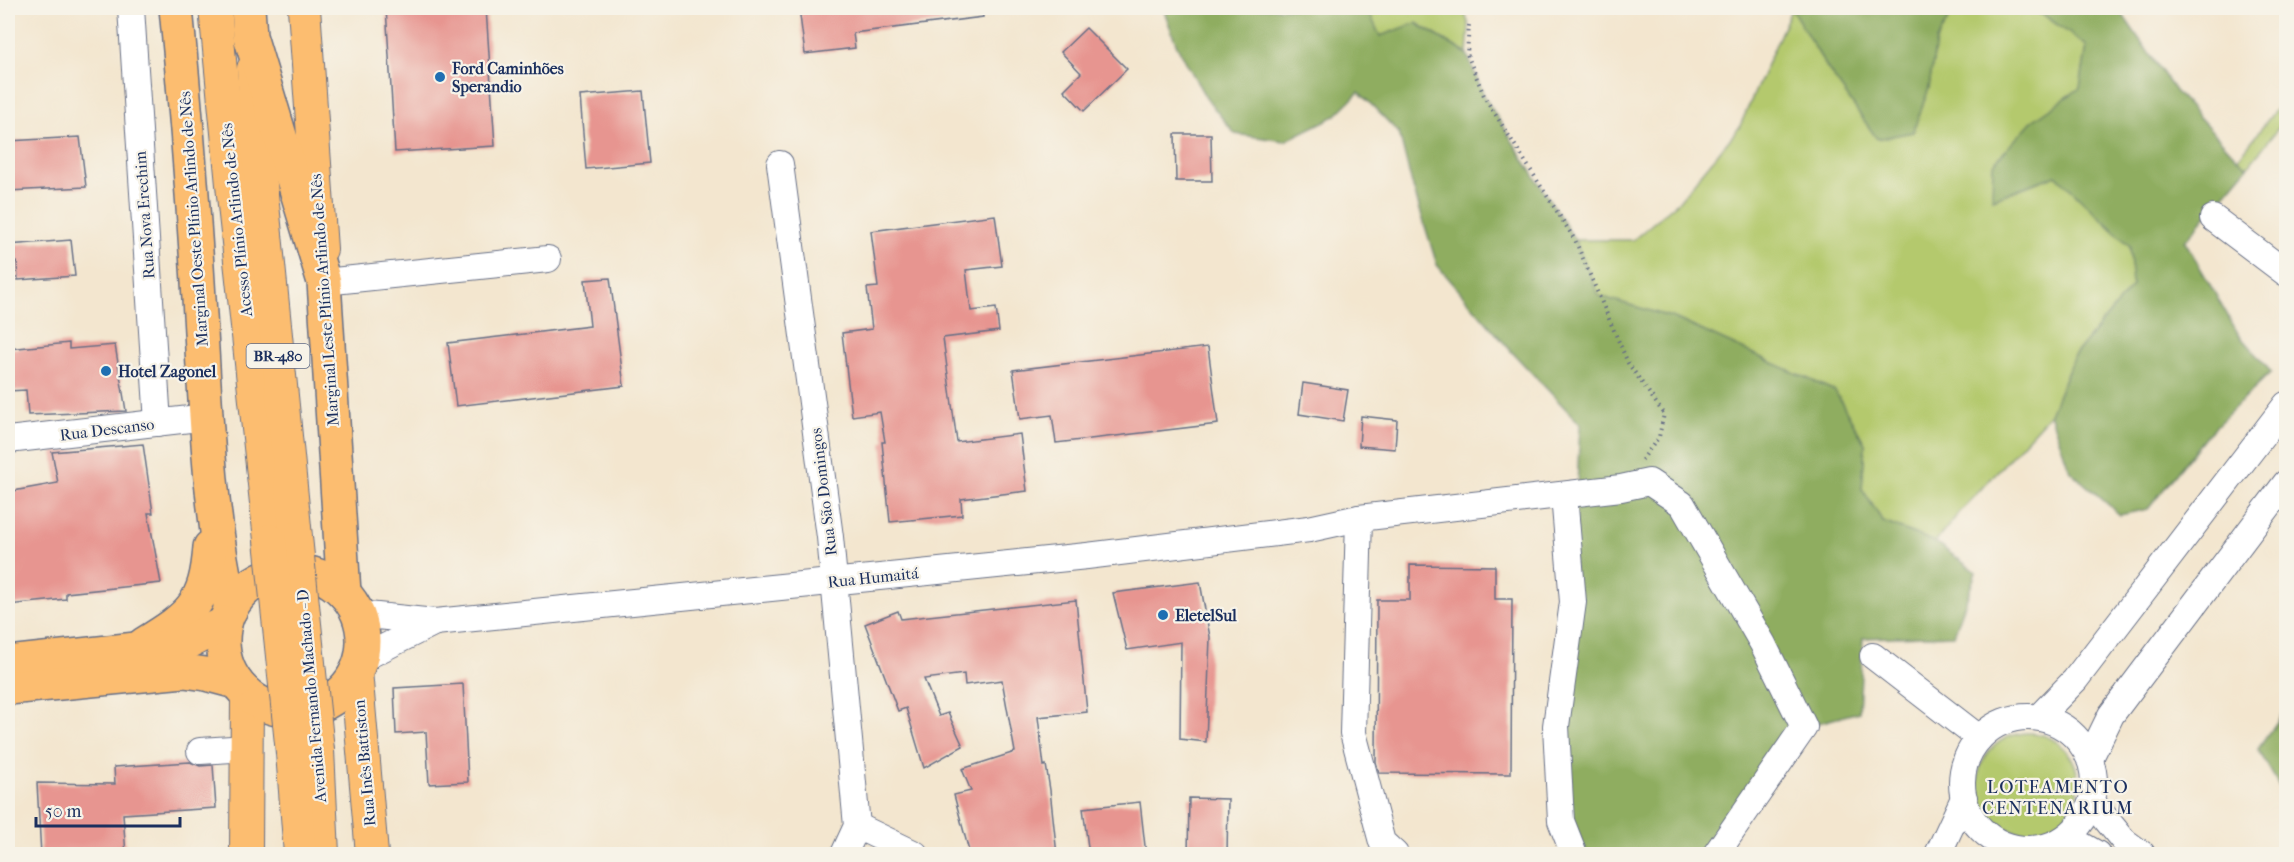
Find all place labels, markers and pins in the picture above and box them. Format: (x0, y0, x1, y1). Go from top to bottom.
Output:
place label: Ford Caminhões Sperandio (451, 59, 564, 97)
marker: Ford Caminhões Sperandio (433, 70, 447, 84)
place label: Hotel Zagonel (118, 362, 217, 382)
marker: Hotel Zagonel (99, 364, 113, 378)
place label: EletelSul (1175, 606, 1237, 625)
marker: EletelSul (1156, 608, 1170, 622)

